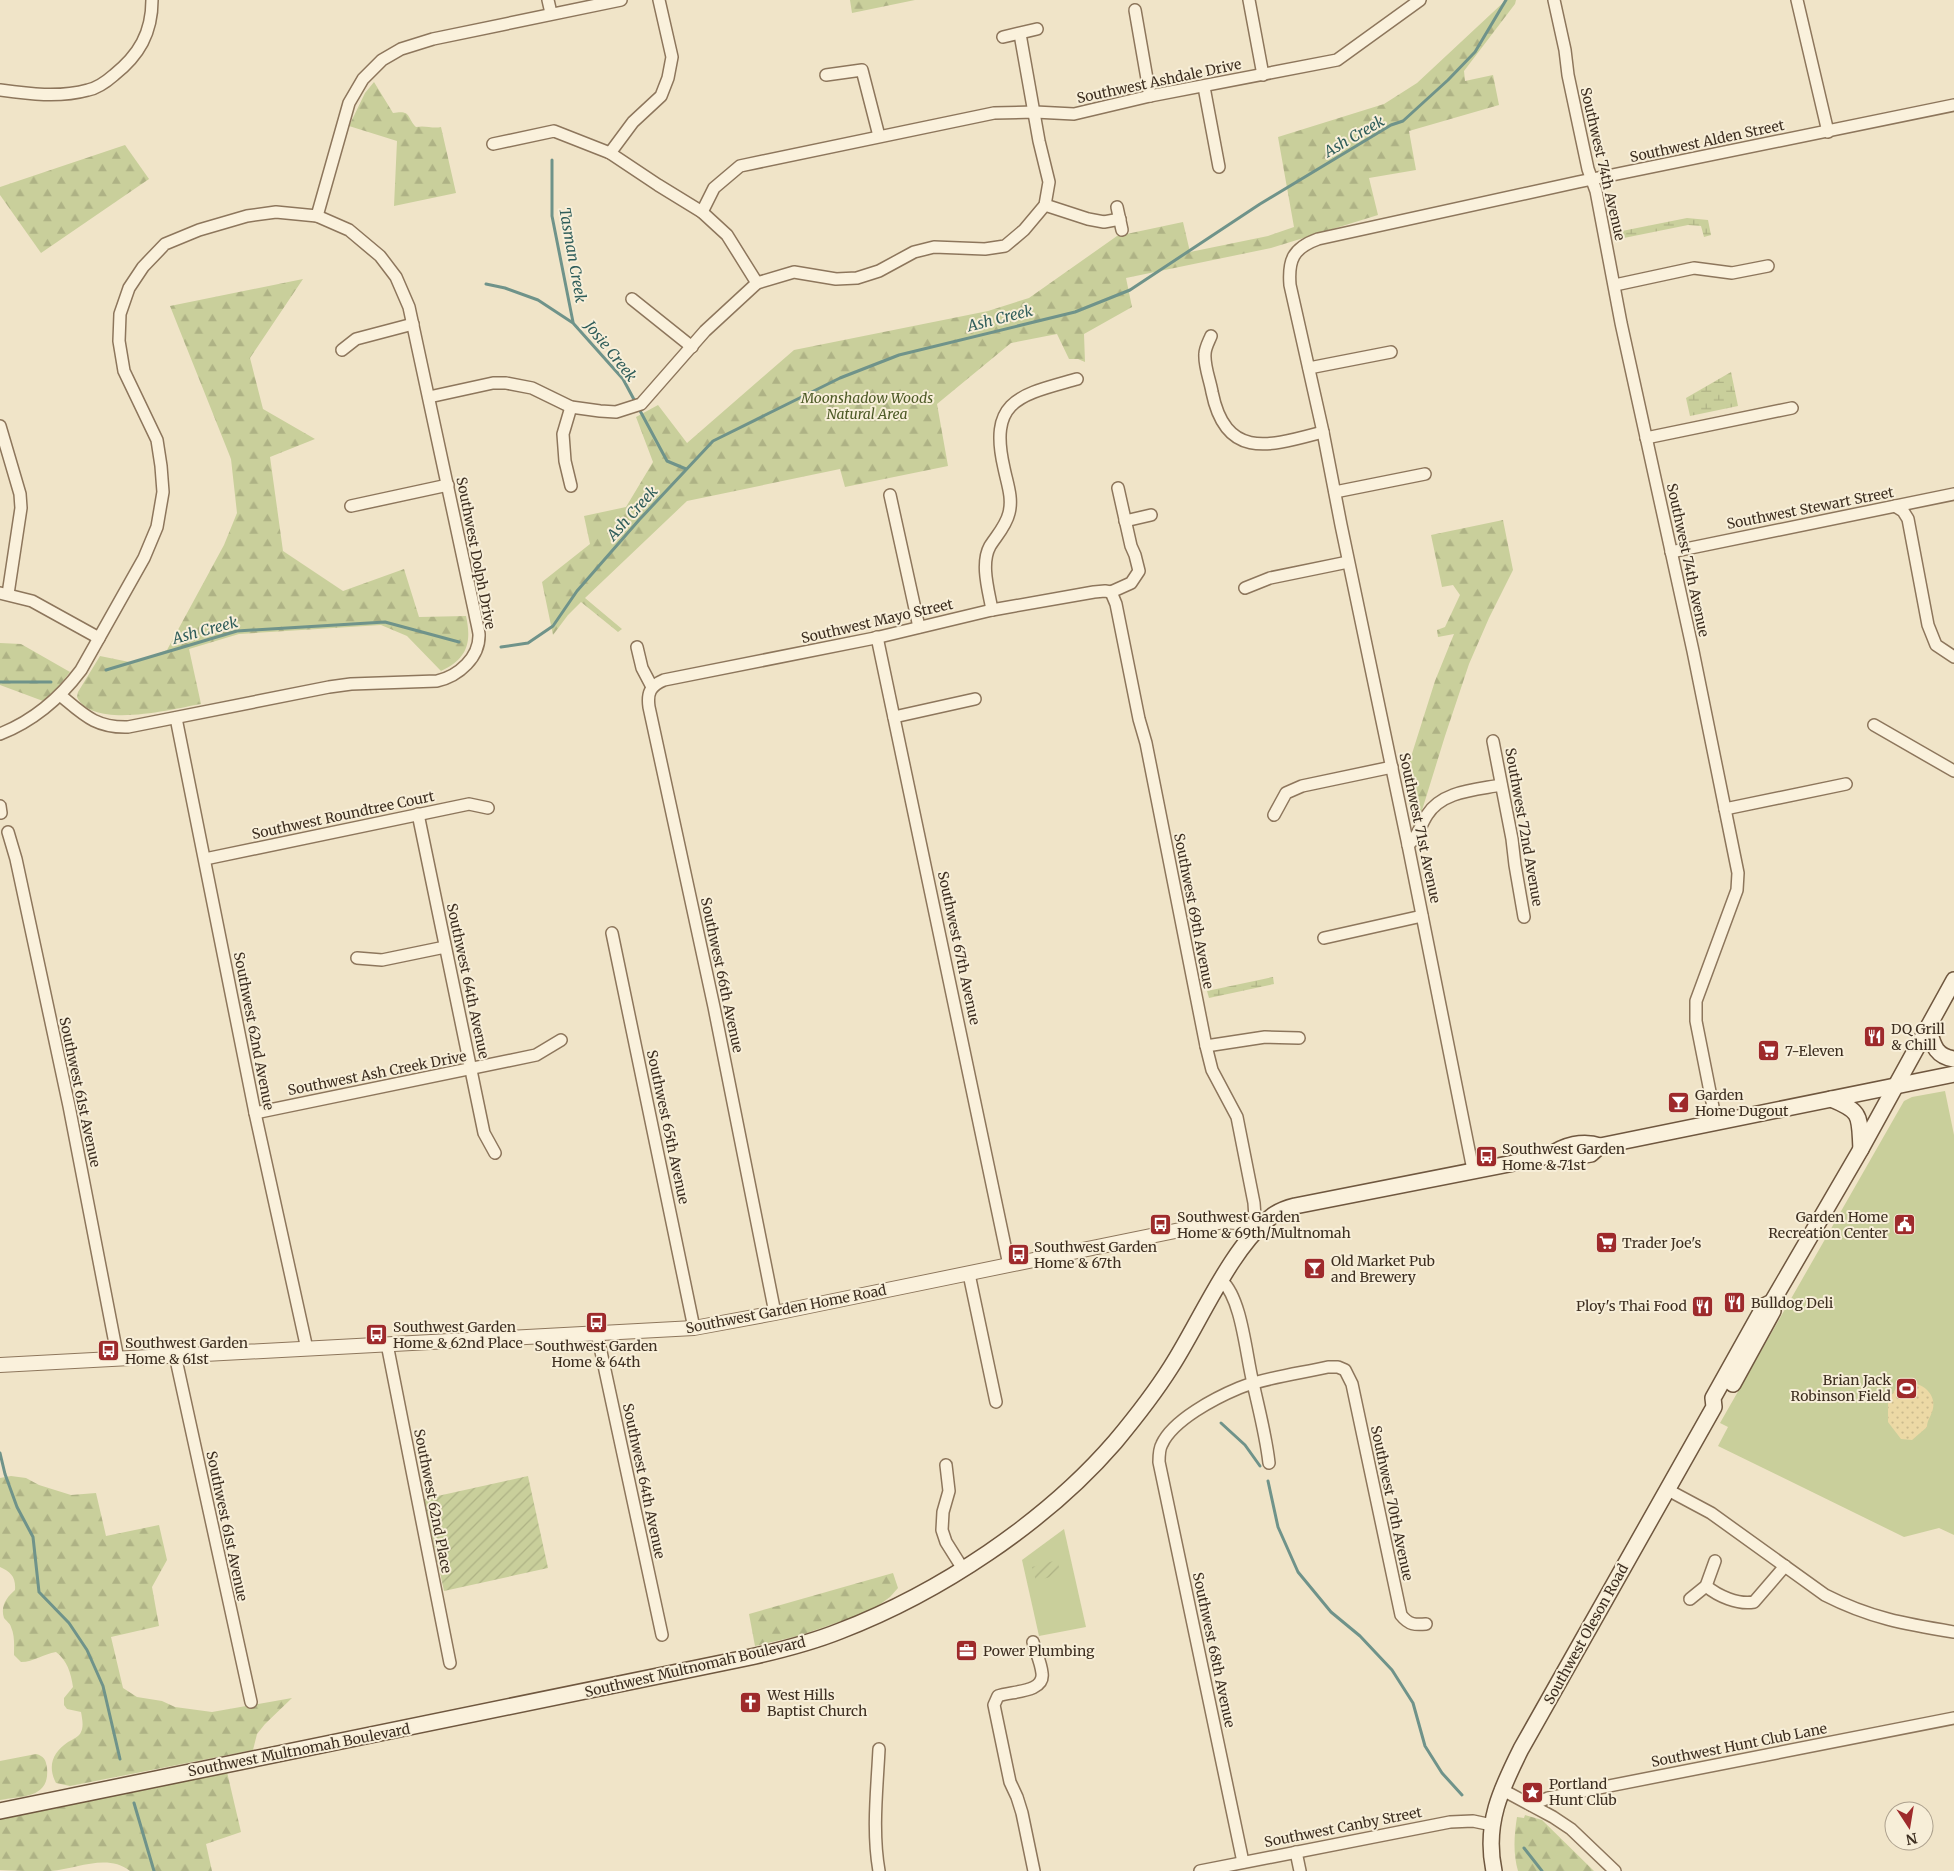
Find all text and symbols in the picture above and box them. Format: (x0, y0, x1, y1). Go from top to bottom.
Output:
street label: Southwest Ashdale Drive (1075, 55, 1243, 107)
street label: Southwest 74th Avenue (1577, 86, 1629, 242)
water label: Ash Creek (1320, 111, 1388, 161)
street label: Southwest Alden Street (1628, 116, 1786, 166)
water label: Tasman Creek (555, 206, 591, 305)
water label: Ash Creek (964, 301, 1035, 336)
water label: Josie Creek (580, 315, 642, 386)
park label: Moonshadow Woods Natural Area (800, 389, 933, 423)
street label: Southwest Dolph Drive (452, 475, 500, 631)
water label: Ash Creek (602, 481, 662, 545)
street label: Southwest 74th Avenue (1663, 481, 1713, 639)
street label: Southwest Stewart Street (1725, 483, 1896, 533)
street label: Southwest Mayo Street (799, 595, 955, 647)
water label: Ash Creek (169, 612, 240, 648)
street label: Southwest 72nd Avenue (1501, 746, 1547, 908)
street label: Southwest 71st Avenue (1395, 751, 1445, 905)
street label: Southwest Roundtree Court (250, 787, 436, 843)
street label: Southwest 69th Avenue (1170, 832, 1218, 990)
street label: Southwest 67th Avenue (934, 869, 984, 1027)
street label: Southwest 66th Avenue (697, 896, 747, 1054)
street label: Southwest 64th Avenue (443, 902, 493, 1060)
street label: Southwest 62nd Avenue (230, 950, 278, 1112)
street label: Southwest 61st Avenue (55, 1015, 105, 1169)
place label: DQ Grill & Chill (1891, 1020, 1946, 1054)
restaurant icon: DQ Grill & Chill (1863, 1025, 1887, 1049)
supermarket icon: 7-Eleven (1757, 1039, 1781, 1063)
place label: 7-Eleven (1785, 1042, 1844, 1060)
street label: Southwest Ash Creek Drive (286, 1047, 468, 1099)
street label: Southwest 65th Avenue (643, 1048, 693, 1206)
place label: Garden Home Dugout (1695, 1086, 1789, 1120)
bar icon: Garden Home Dugout (1667, 1091, 1691, 1115)
place label: Southwest Garden Home & 71st (1502, 1140, 1625, 1174)
bus stop icon: Southwest Garden Home & 71st (1474, 1145, 1498, 1169)
place label: Southwest Garden Home & 69th/Multnomah (1177, 1208, 1351, 1242)
place label: Garden Home Recreation Center (1768, 1208, 1888, 1242)
bus stop icon: Southwest Garden Home & 69th/Multnomah (1149, 1213, 1173, 1237)
public building icon: Garden Home Recreation Center (1892, 1213, 1916, 1237)
supermarket icon: Trader Joe's (1594, 1231, 1618, 1255)
place label: Trader Joe's (1622, 1234, 1702, 1252)
place label: Southwest Garden Home & 67th (1034, 1238, 1157, 1272)
bus stop icon: Southwest Garden Home & 67th (1006, 1243, 1030, 1267)
place label: Old Market Pub and Brewery (1331, 1252, 1435, 1286)
bar icon: Old Market Pub and Brewery (1303, 1257, 1327, 1281)
street label: Southwest Garden Home Road (684, 1281, 888, 1337)
restaurant icon: Bulldog Deli (1723, 1291, 1747, 1315)
restaurant icon: Ploy's Thai Food (1691, 1294, 1715, 1318)
place label: Bulldog Deli (1751, 1294, 1834, 1312)
place label: Ploy's Thai Food (1576, 1297, 1688, 1315)
bus stop icon: Southwest Garden Home & 64th (584, 1311, 608, 1335)
place label: Southwest Garden Home & 62nd Place (393, 1318, 523, 1352)
bus stop icon: Southwest Garden Home & 62nd Place (365, 1323, 389, 1347)
place label: Southwest Garden Home & 61st (125, 1334, 248, 1368)
place label: Southwest Garden Home & 64th (534, 1337, 658, 1371)
bus stop icon: Southwest Garden Home & 61st (97, 1339, 121, 1363)
place label: Brian Jack Robinson Field (1791, 1371, 1892, 1405)
sports icon: Brian Jack Robinson Field (1895, 1376, 1919, 1400)
street label: Southwest 64th Avenue (619, 1402, 669, 1560)
street label: Southwest 70th Avenue (1367, 1424, 1417, 1582)
street label: Southwest 62nd Place (410, 1427, 456, 1575)
street label: Southwest 61st Avenue (202, 1449, 252, 1603)
street label: Southwest Oleson Road (1540, 1560, 1632, 1707)
street label: Southwest 68th Avenue (1189, 1571, 1239, 1729)
street label: Southwest Multnomah Boulevard (583, 1633, 808, 1701)
office icon: Power Plumbing (955, 1639, 979, 1663)
place label: Power Plumbing (983, 1642, 1095, 1660)
place label: West Hills Baptist Church (766, 1686, 867, 1720)
church icon: West Hills Baptist Church (739, 1691, 763, 1715)
street label: Southwest Hunt Club Lane (1650, 1719, 1828, 1771)
street label: Southwest Multnomah Boulevard (186, 1720, 412, 1780)
place label: Portland Hunt Club (1549, 1775, 1617, 1809)
place icon: Portland Hunt Club (1521, 1780, 1545, 1804)
north arrow (1884, 1801, 1934, 1851)
street label: Southwest Canby Street (1263, 1803, 1424, 1851)
text: N (1904, 1829, 1919, 1849)

